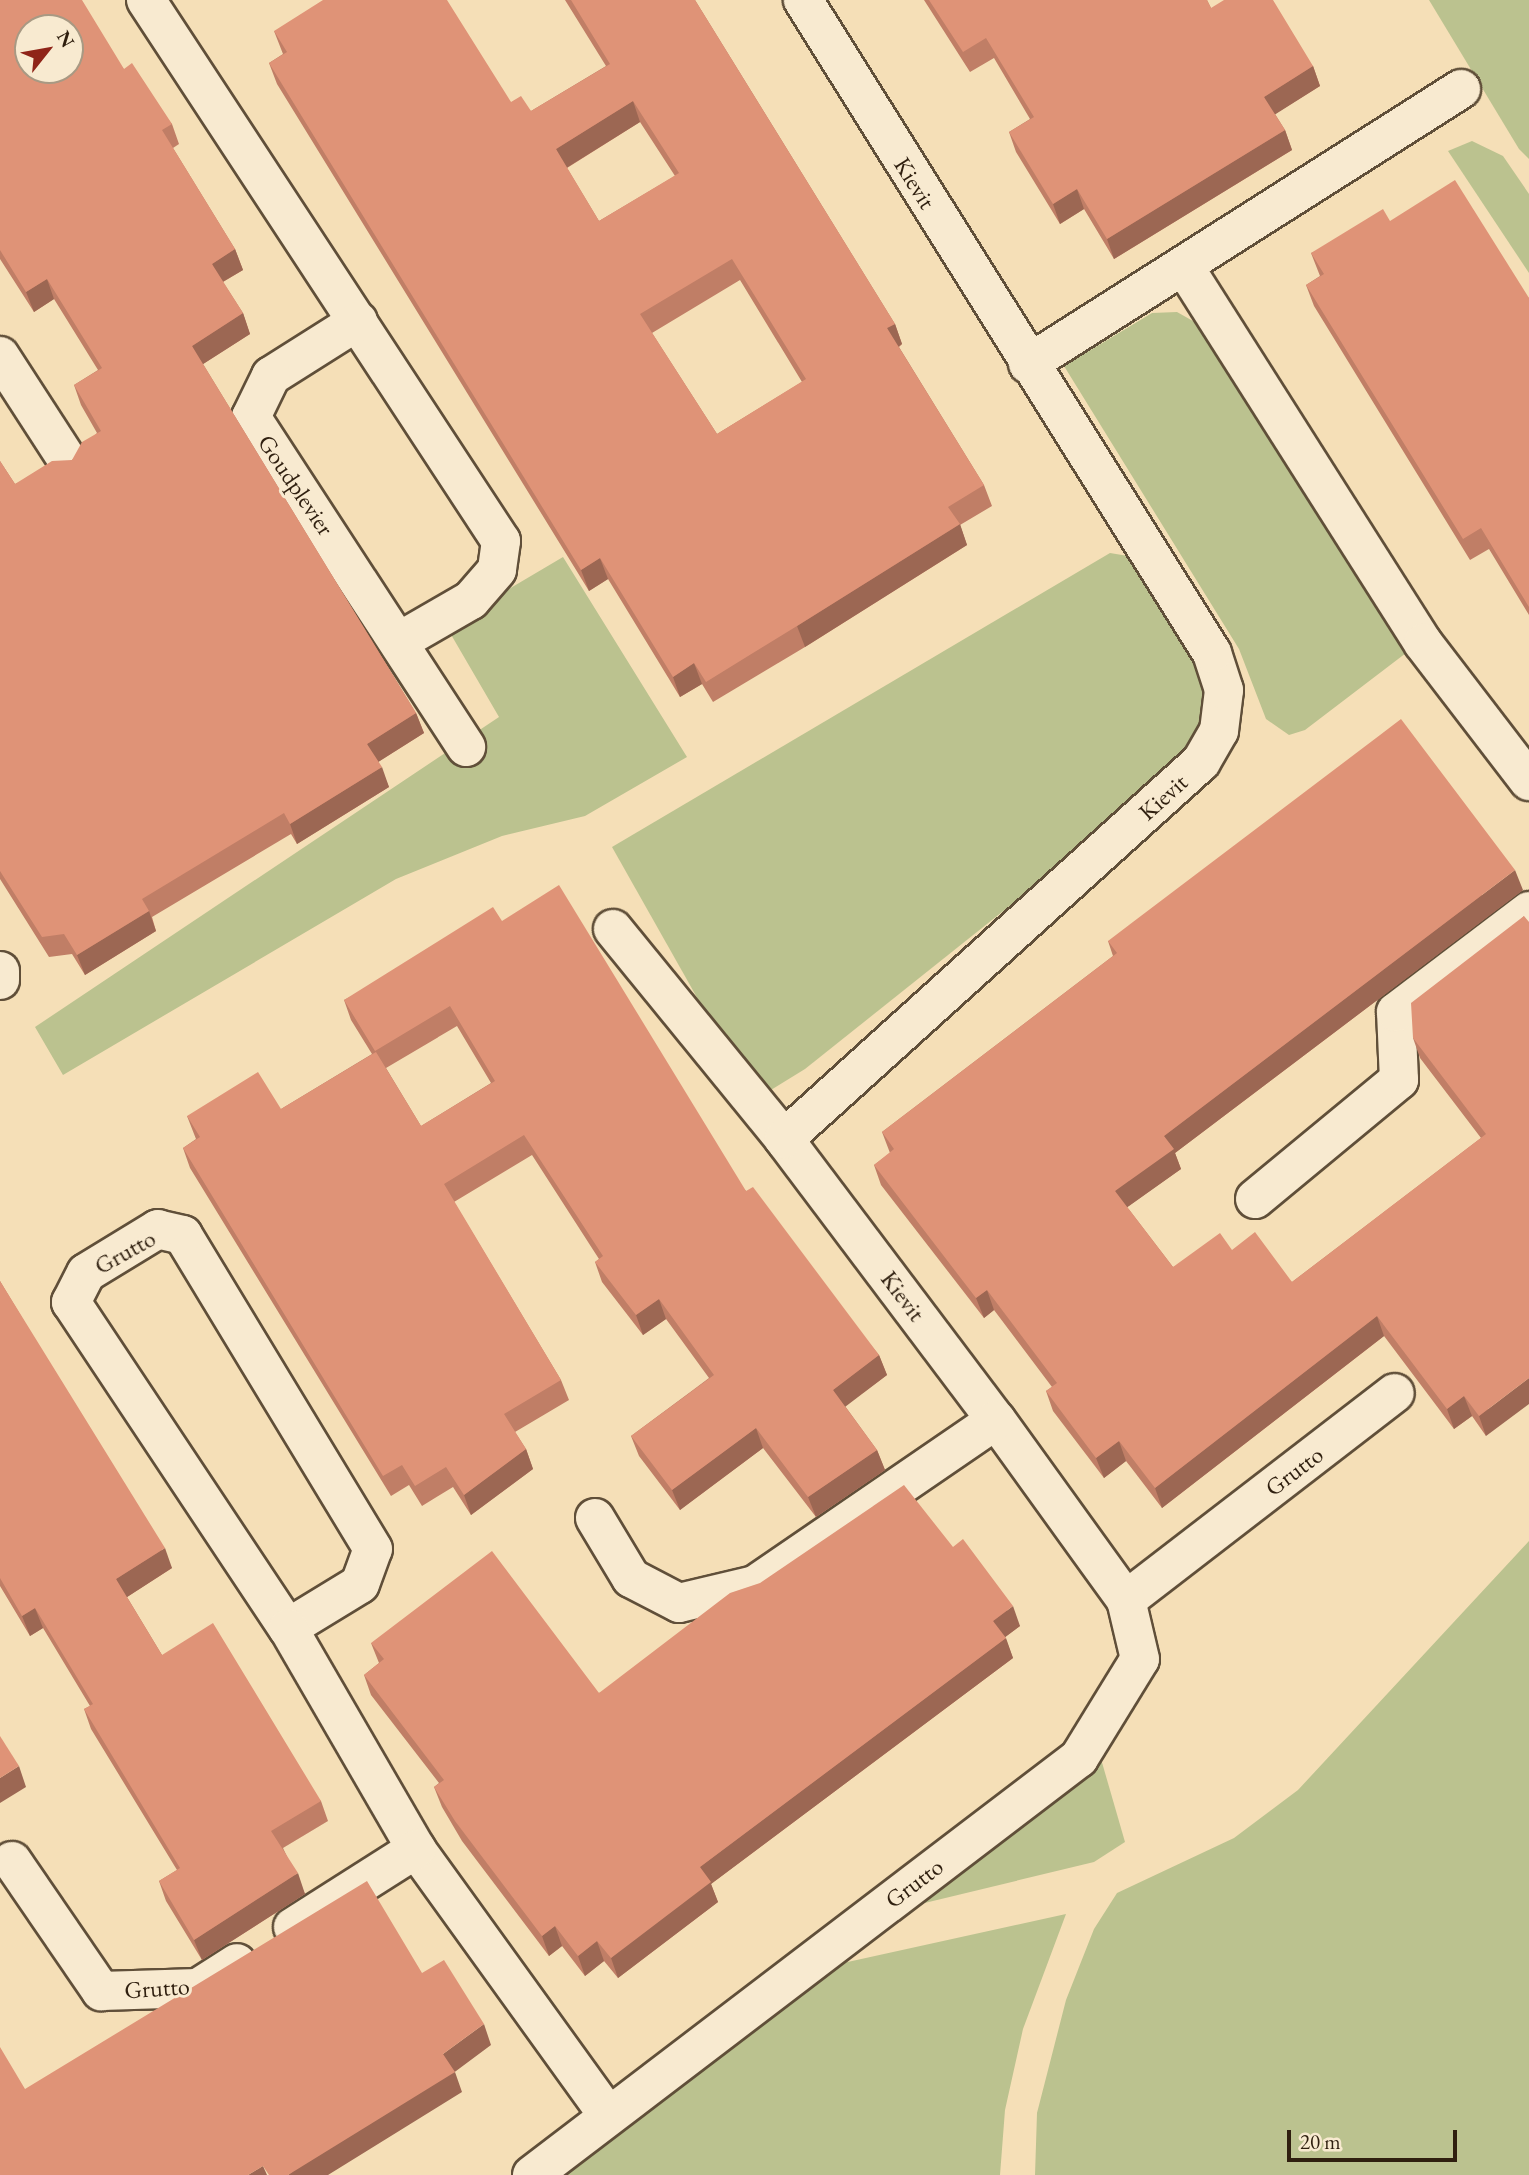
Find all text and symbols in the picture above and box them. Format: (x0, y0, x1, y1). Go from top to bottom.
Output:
north arrow (14, 14, 84, 84)
text: N (51, 26, 80, 52)
street label: Kievit (888, 152, 942, 214)
street label: Goudplevier (252, 429, 340, 541)
street label: Kievit (1133, 768, 1193, 826)
street label: Grutto (90, 1224, 160, 1280)
street label: Kievit (875, 1265, 931, 1327)
street label: Grutto (1259, 1440, 1329, 1502)
street label: Grutto (879, 1852, 949, 1914)
street label: Grutto (124, 1971, 190, 2005)
scale bar (1291, 2116, 1461, 2160)
text: 20 m (1300, 2128, 1341, 2155)

